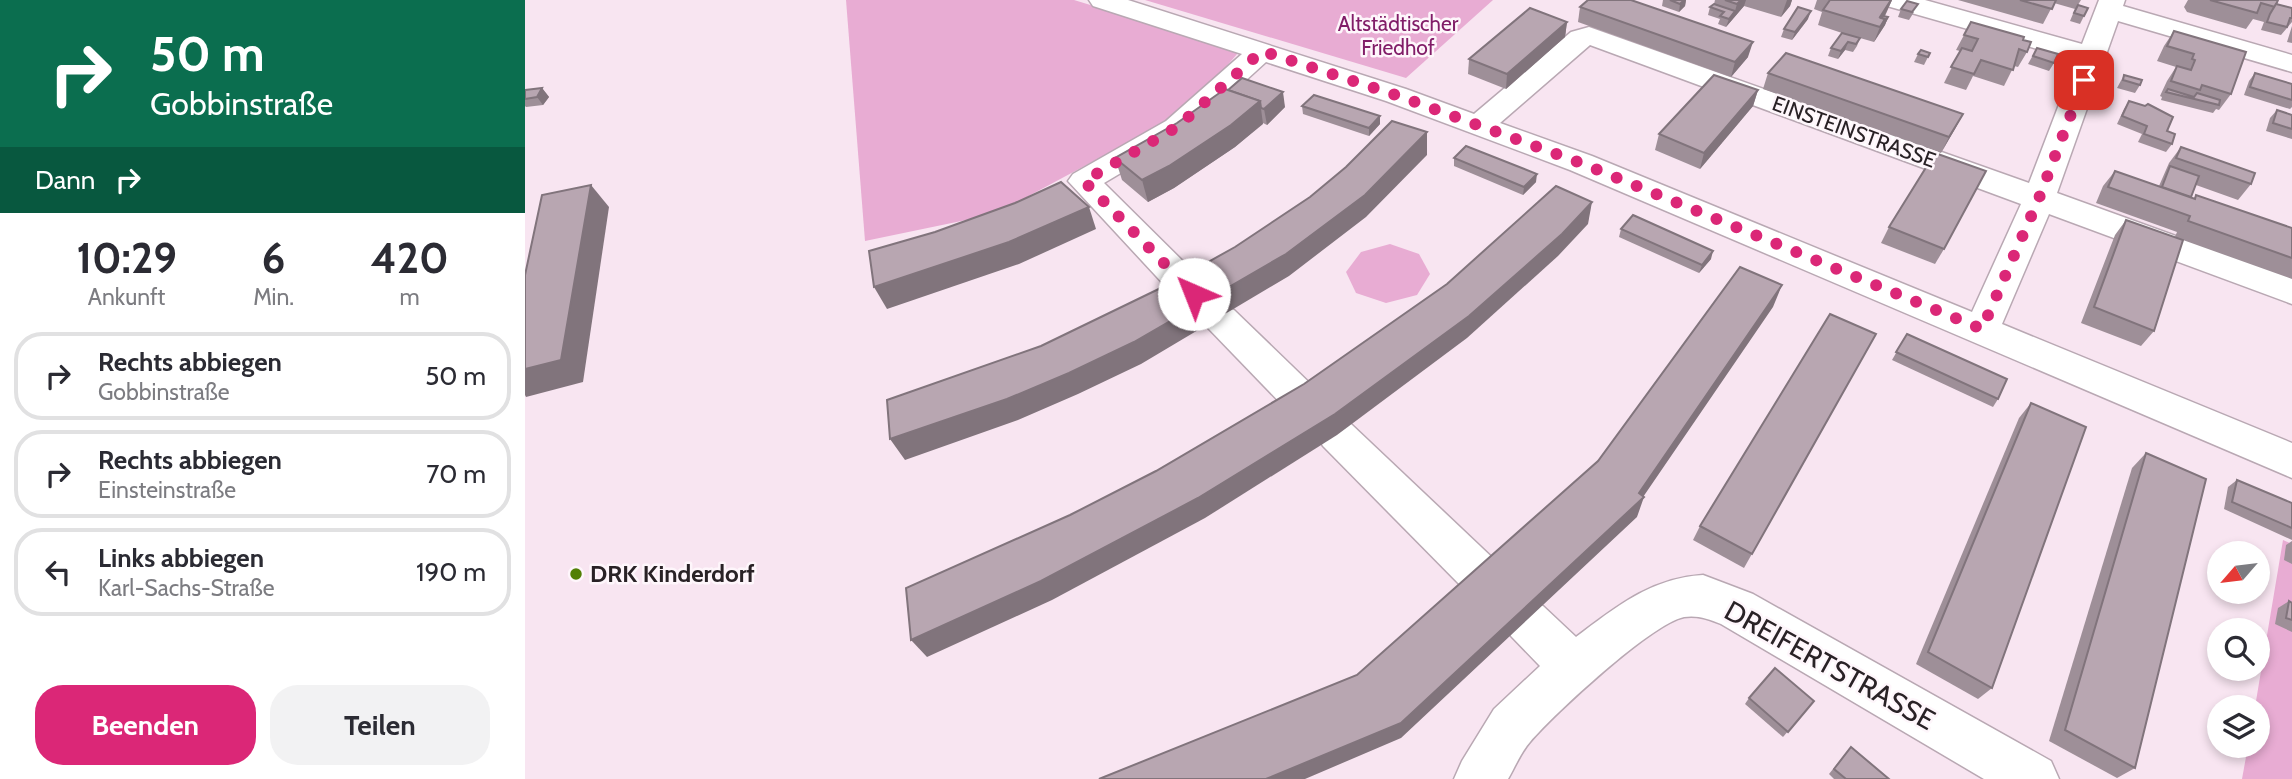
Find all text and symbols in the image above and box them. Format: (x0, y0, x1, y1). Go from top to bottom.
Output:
park label: Altstädtischer Friedhof (1338, 11, 1459, 60)
text: 50 m (150, 24, 265, 83)
icon: right (35, 28, 126, 119)
pin (2054, 50, 2114, 110)
icon: arrive (2065, 61, 2103, 99)
text: Gobbinstraße (150, 84, 333, 123)
street label: EINSTEINSTRASSE (1769, 90, 1939, 173)
icon: right (109, 161, 147, 199)
text: Dann (35, 164, 95, 196)
text: 10:29 (76, 232, 177, 284)
text: 6 (262, 232, 285, 284)
text: 420 (371, 232, 449, 284)
position arrow (1157, 257, 1231, 331)
text: Ankunft (88, 283, 165, 311)
text: Min. (253, 283, 294, 311)
text: m (399, 283, 420, 311)
text: Rechts abbiegen (98, 346, 282, 378)
icon: right (39, 357, 77, 395)
text: 50 m (425, 360, 486, 392)
text: Gobbinstraße (98, 378, 230, 406)
text: Rechts abbiegen (98, 444, 282, 476)
icon: right (39, 455, 77, 493)
text: 70 m (426, 458, 486, 490)
text: Einsteinstraße (98, 476, 236, 504)
north arrow (2207, 541, 2270, 604)
map controls (2207, 541, 2270, 758)
text: Links abbiegen (98, 542, 264, 574)
icon: left (39, 553, 77, 591)
text: 190 m (416, 556, 486, 588)
place label: DRK Kinderdorf (590, 559, 755, 588)
marker: DRK Kinderdorf (568, 566, 584, 582)
text: Karl-Sachs-Straße (98, 574, 274, 602)
street label: DREIFERTSTRASSE (1719, 593, 1941, 737)
button: search (2207, 618, 2270, 681)
button: Beenden (35, 685, 256, 765)
button: Teilen (270, 685, 490, 765)
button: layers (2207, 695, 2270, 758)

